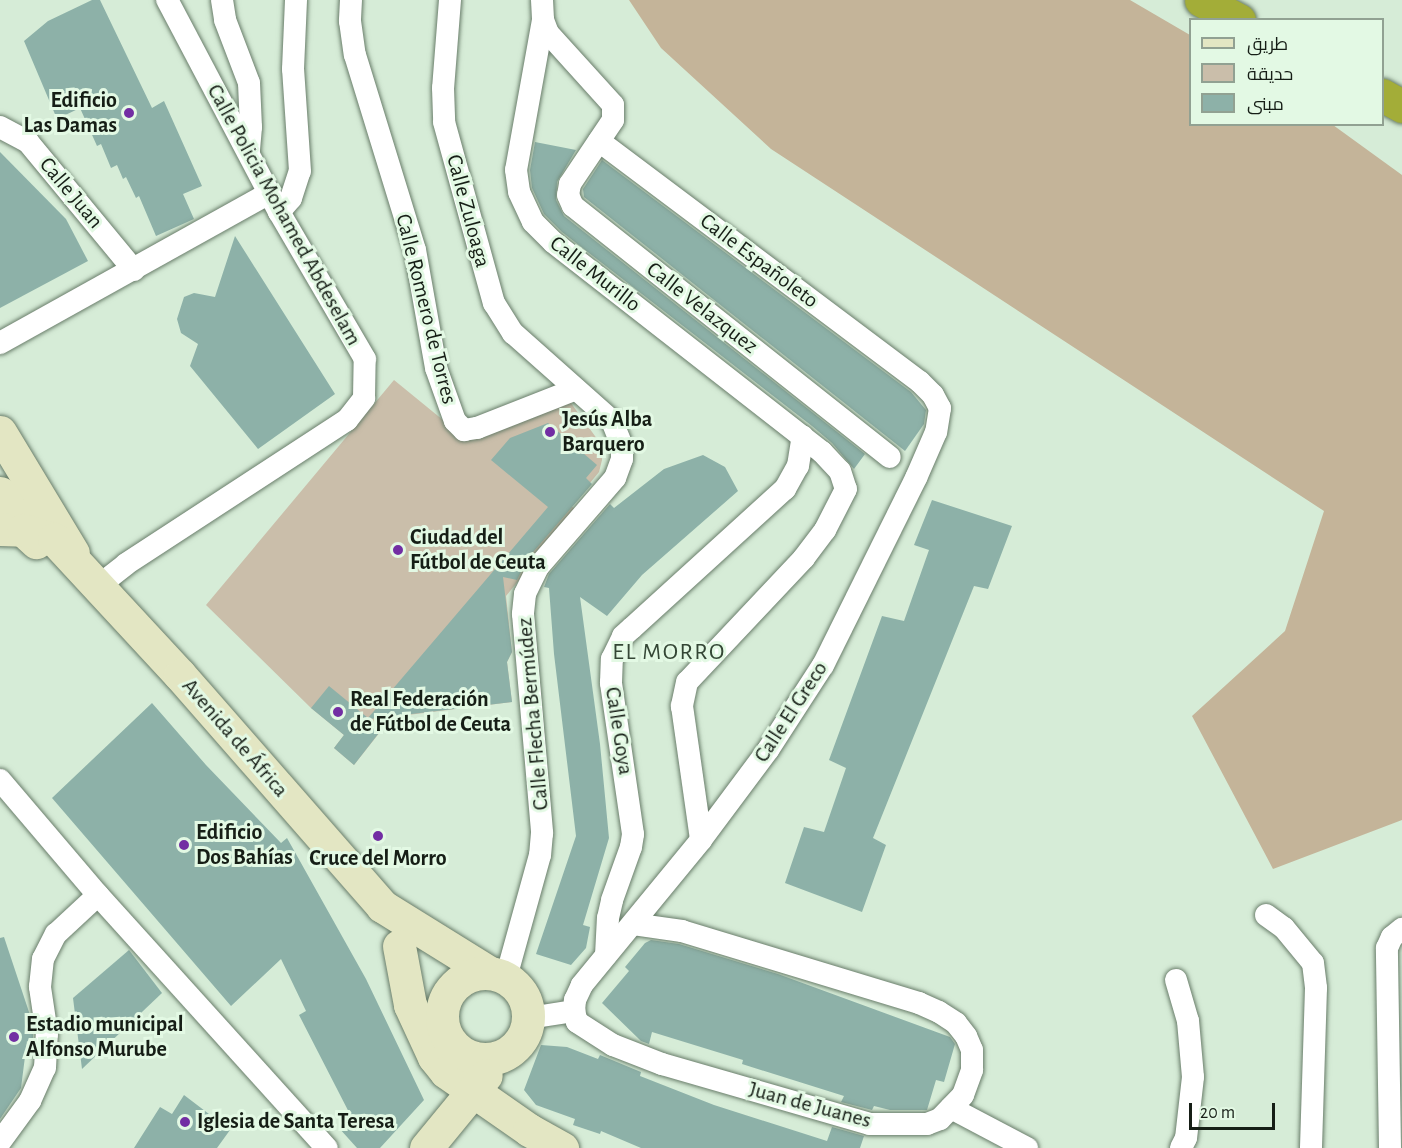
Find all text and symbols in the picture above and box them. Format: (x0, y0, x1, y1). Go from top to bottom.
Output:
legend (1189, 18, 1384, 126)
text: طريق (1247, 36, 1288, 54)
text: حديقة (1247, 66, 1293, 84)
street label: Calle Policia Mohamed Abdeselam (201, 80, 367, 350)
place label: Edificio Las Damas (24, 87, 117, 138)
text: مبنى (1247, 96, 1284, 114)
marker: Edificio Las Damas (122, 106, 136, 120)
street label: Calle Juan (33, 152, 109, 234)
street label: Calle Zuloaga (440, 152, 496, 270)
street label: Calle Españoleto (695, 208, 823, 314)
street label: Calle Romero de Torres (390, 211, 462, 407)
street label: Calle Murillo (544, 230, 646, 318)
street label: Calle Velazquez (641, 256, 763, 360)
place label: Jesús Alba Barquero (562, 406, 652, 458)
marker: Jesús Alba Barquero (543, 425, 557, 439)
place label: Ciudad del Fútbol de Ceuta (410, 524, 546, 576)
marker: Ciudad del Fútbol de Ceuta (391, 543, 405, 557)
street label: Calle Flecha Bermúdez (511, 617, 555, 811)
district label: EL MORRO (612, 639, 726, 667)
street label: Calle El Greco (749, 657, 833, 767)
street label: Avenida de África (176, 673, 294, 803)
street label: Calle Goya (599, 685, 639, 777)
place label: Real Federación de Fútbol de Ceuta (350, 686, 511, 738)
marker: Real Federación de Fútbol de Ceuta (331, 705, 345, 719)
place label: Edificio Dos Bahías (196, 819, 293, 870)
marker: Cruce del Morro (371, 829, 385, 843)
marker: Edificio Dos Bahías (177, 838, 191, 852)
place label: Cruce del Morro (309, 846, 447, 872)
place label: Estadio municipal Alfonso Murube (26, 1011, 184, 1062)
marker: Estadio municipal Alfonso Murube (7, 1030, 21, 1044)
street label: Juan de Juanes (746, 1076, 874, 1134)
scale bar (1192, 1091, 1278, 1129)
text: 20 m (1200, 1104, 1235, 1122)
place label: Iglesia de Santa Teresa (197, 1109, 395, 1135)
marker: Iglesia de Santa Teresa (178, 1115, 192, 1129)

